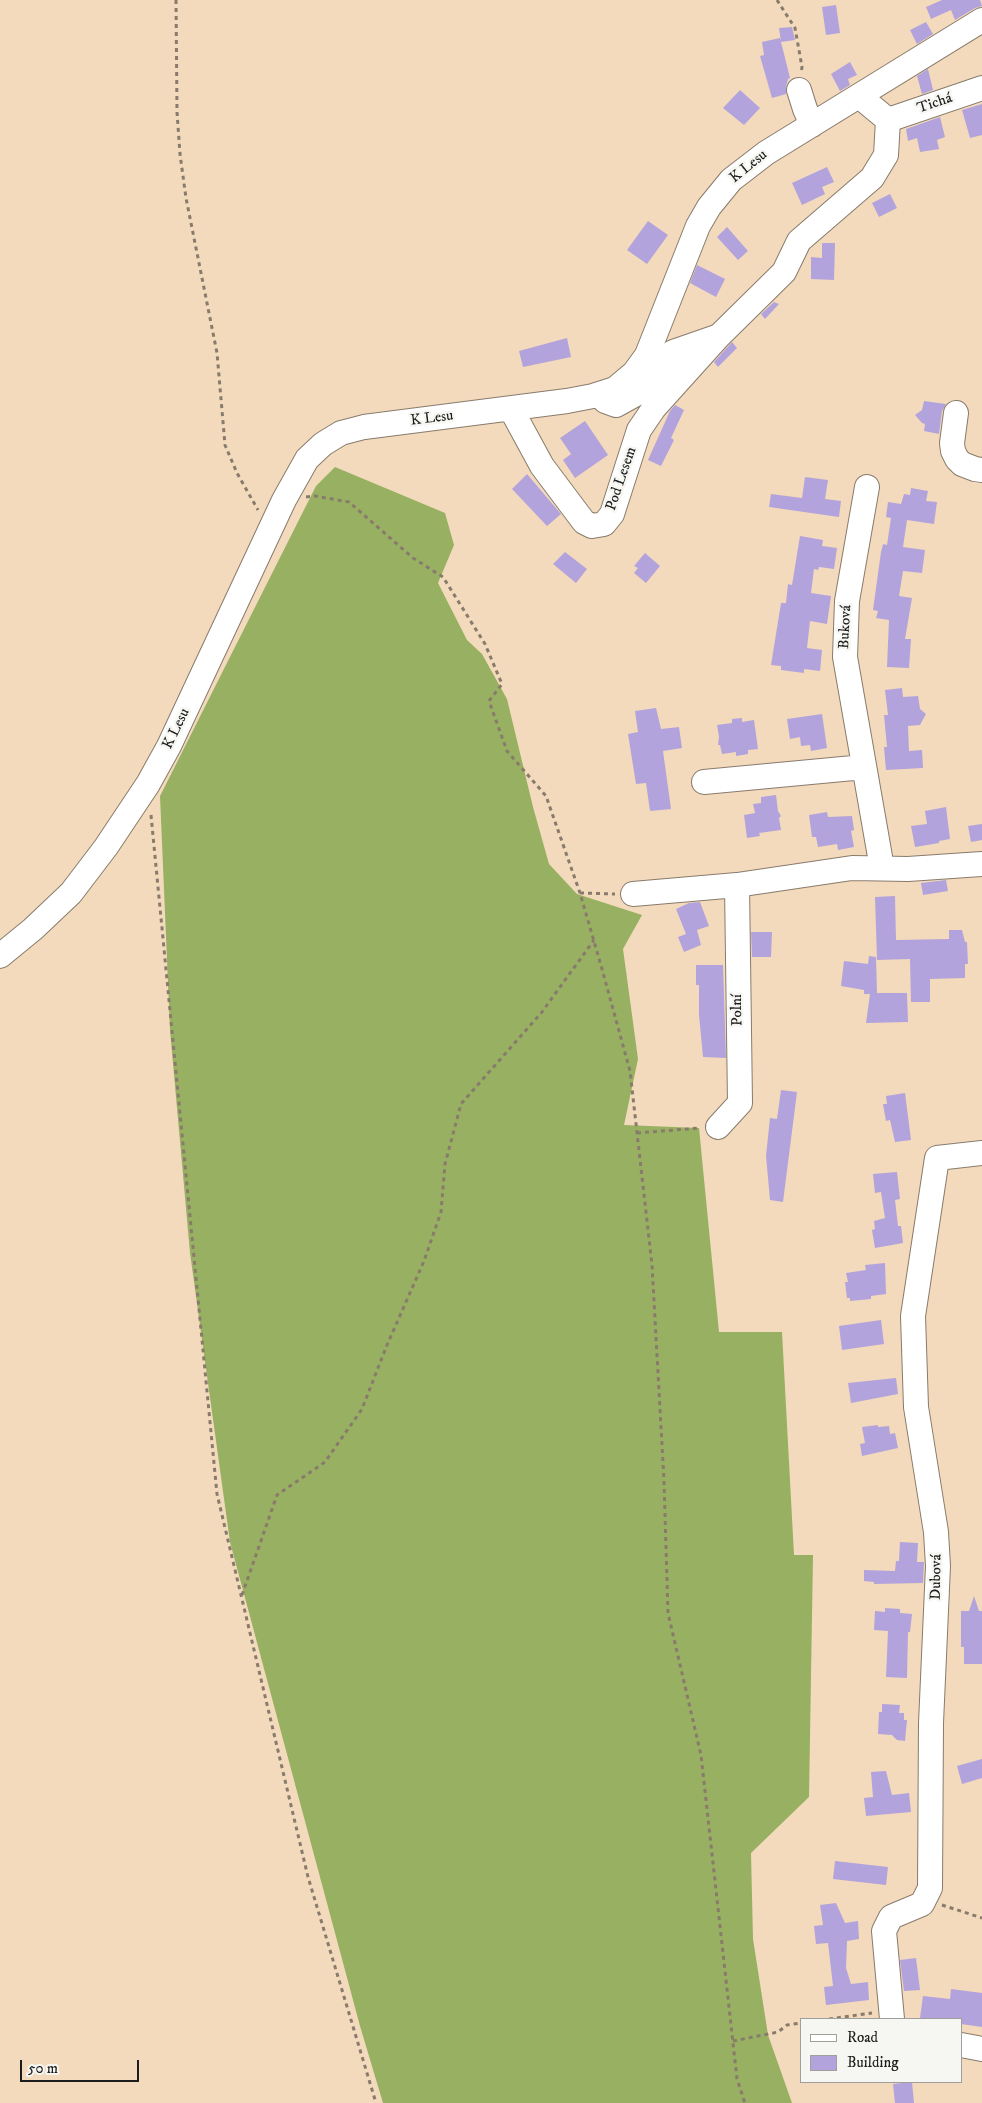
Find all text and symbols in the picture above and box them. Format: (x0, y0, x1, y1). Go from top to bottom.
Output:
street label: Tichá (915, 90, 955, 118)
street label: K Lesu (727, 146, 771, 188)
street label: K Lesu (410, 407, 454, 431)
street label: Pod Lesem (603, 445, 641, 513)
street label: Buková (836, 604, 856, 650)
street label: K Lesu (159, 706, 195, 752)
street label: Polní (729, 994, 747, 1026)
street label: Dubová (928, 1554, 946, 1600)
legend (800, 2018, 962, 2083)
text: Road (847, 2028, 878, 2047)
scale bar (22, 2050, 141, 2082)
text: Building (847, 2053, 899, 2072)
text: 50 m (28, 2059, 58, 2078)

